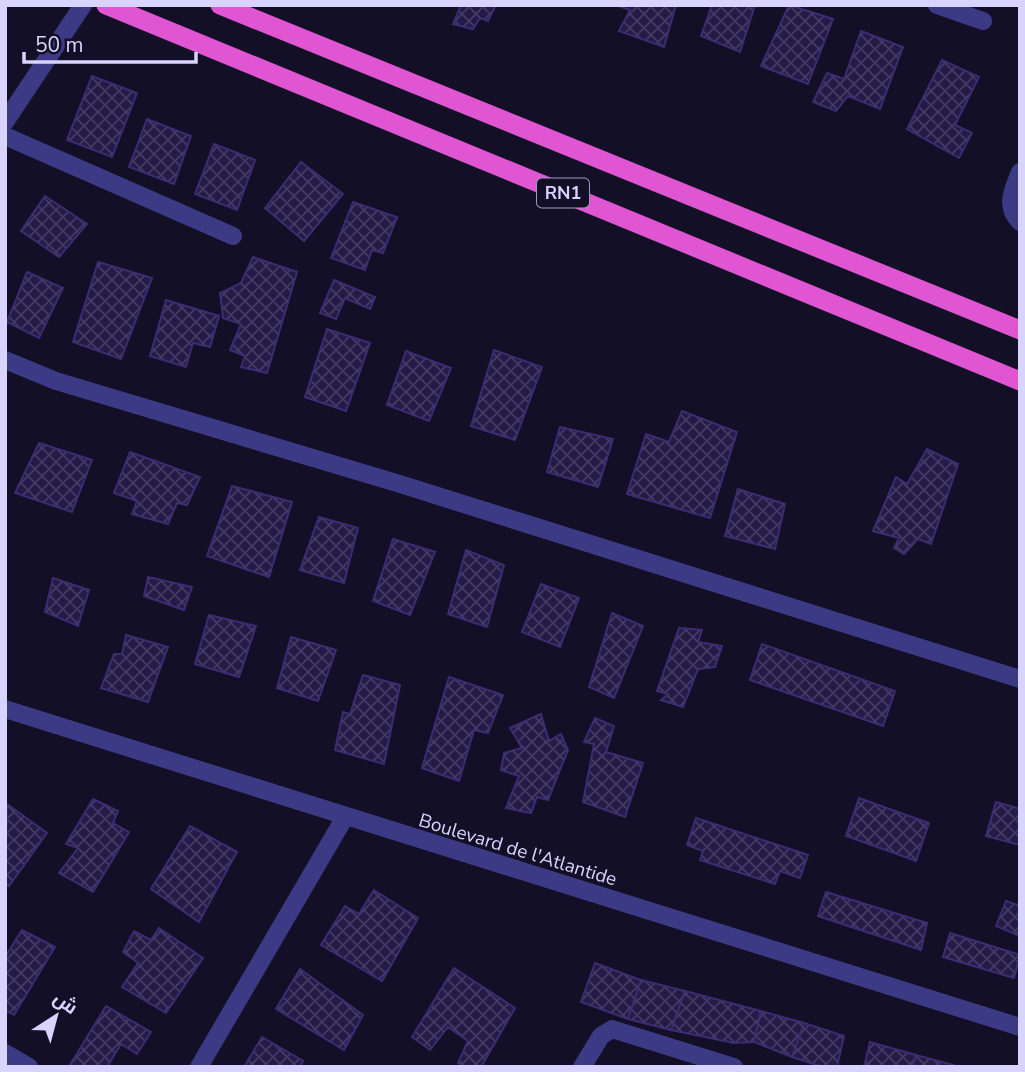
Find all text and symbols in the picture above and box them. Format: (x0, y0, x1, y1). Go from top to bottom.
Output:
scale bar (24, 21, 196, 65)
text: 50 m (35, 31, 84, 59)
road number: RN1 (537, 178, 589, 208)
street label: Boulevard de l'Atlantide (415, 807, 620, 893)
north arrow (21, 981, 91, 1051)
text: ش (48, 985, 83, 1021)

